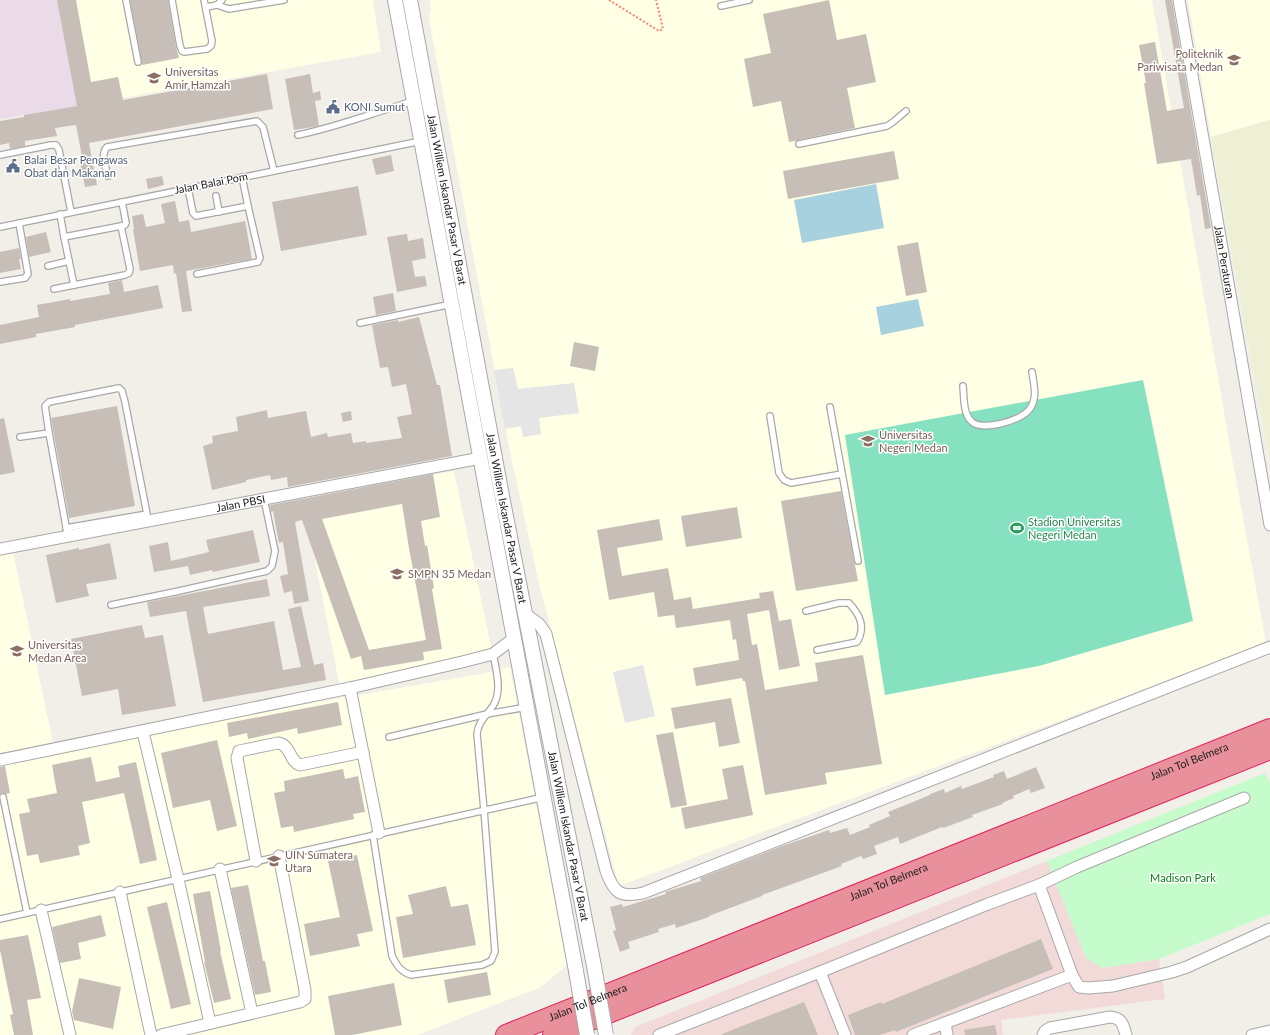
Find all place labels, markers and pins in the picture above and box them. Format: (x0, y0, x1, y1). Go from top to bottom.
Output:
place label: Politeknik Pariwisata Medan (1137, 47, 1223, 73)
school or university icon: Politeknik Pariwisata Medan (1226, 52, 1242, 68)
place label: Universitas Amir Hamzah (165, 65, 230, 91)
school or university icon: Universitas Amir Hamzah (146, 70, 162, 86)
public building icon: KONI Sumut (325, 99, 341, 115)
place label: KONI Sumut (344, 100, 405, 113)
place label: Balai Besar Pengawas Obat dan Makanan (24, 153, 128, 179)
public building icon: Balai Besar Pengawas Obat dan Makanan (5, 158, 21, 174)
place label: Universitas Negeri Medan (879, 428, 948, 454)
school or university icon: Universitas Negeri Medan (860, 433, 876, 449)
place label: Stadion Universitas Negeri Medan (1028, 515, 1121, 541)
sports icon: Stadion Universitas Negeri Medan (1009, 520, 1025, 536)
school or university icon: SMPN 35 Medan (389, 566, 405, 582)
place label: SMPN 35 Medan (408, 567, 491, 580)
place label: Universitas Medan Area (28, 638, 87, 664)
school or university icon: Universitas Medan Area (9, 643, 25, 659)
place label: UIN Sumatera Utara (285, 848, 353, 874)
school or university icon: UIN Sumatera Utara (266, 853, 282, 869)

